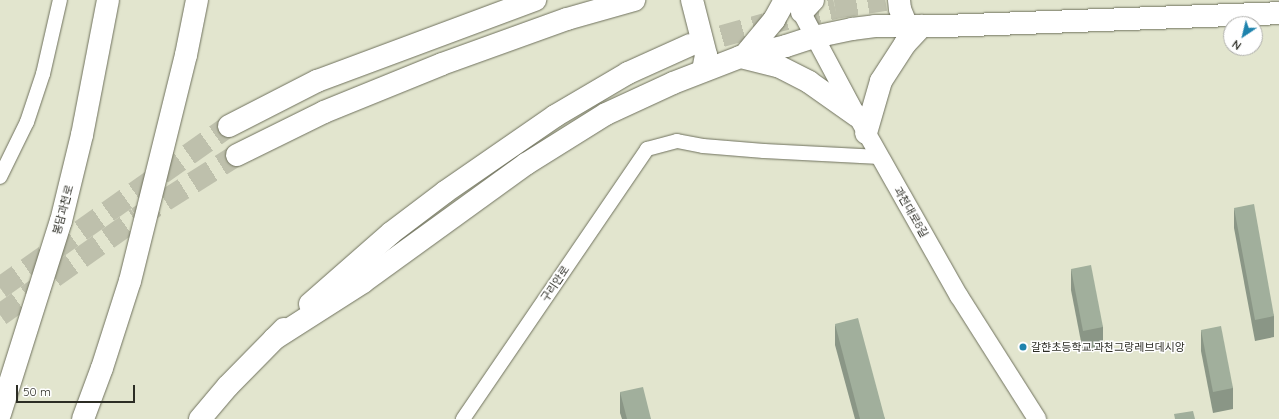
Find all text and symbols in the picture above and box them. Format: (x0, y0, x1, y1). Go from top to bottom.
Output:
north arrow (1223, 16, 1263, 56)
text: N (1229, 37, 1244, 53)
street label: 봉담과천로 (50, 184, 76, 236)
street label: 과천대로8길 (891, 184, 931, 240)
street label: 구리안로 (538, 264, 572, 304)
place label: 갈햔초등학교.과천그랑레브데시앙 (1031, 340, 1185, 354)
marker: 갈햔초등학교.과천그랑레브데시앙 (1018, 342, 1028, 352)
scale bar (18, 377, 137, 403)
text: 50 m (23, 384, 51, 399)

